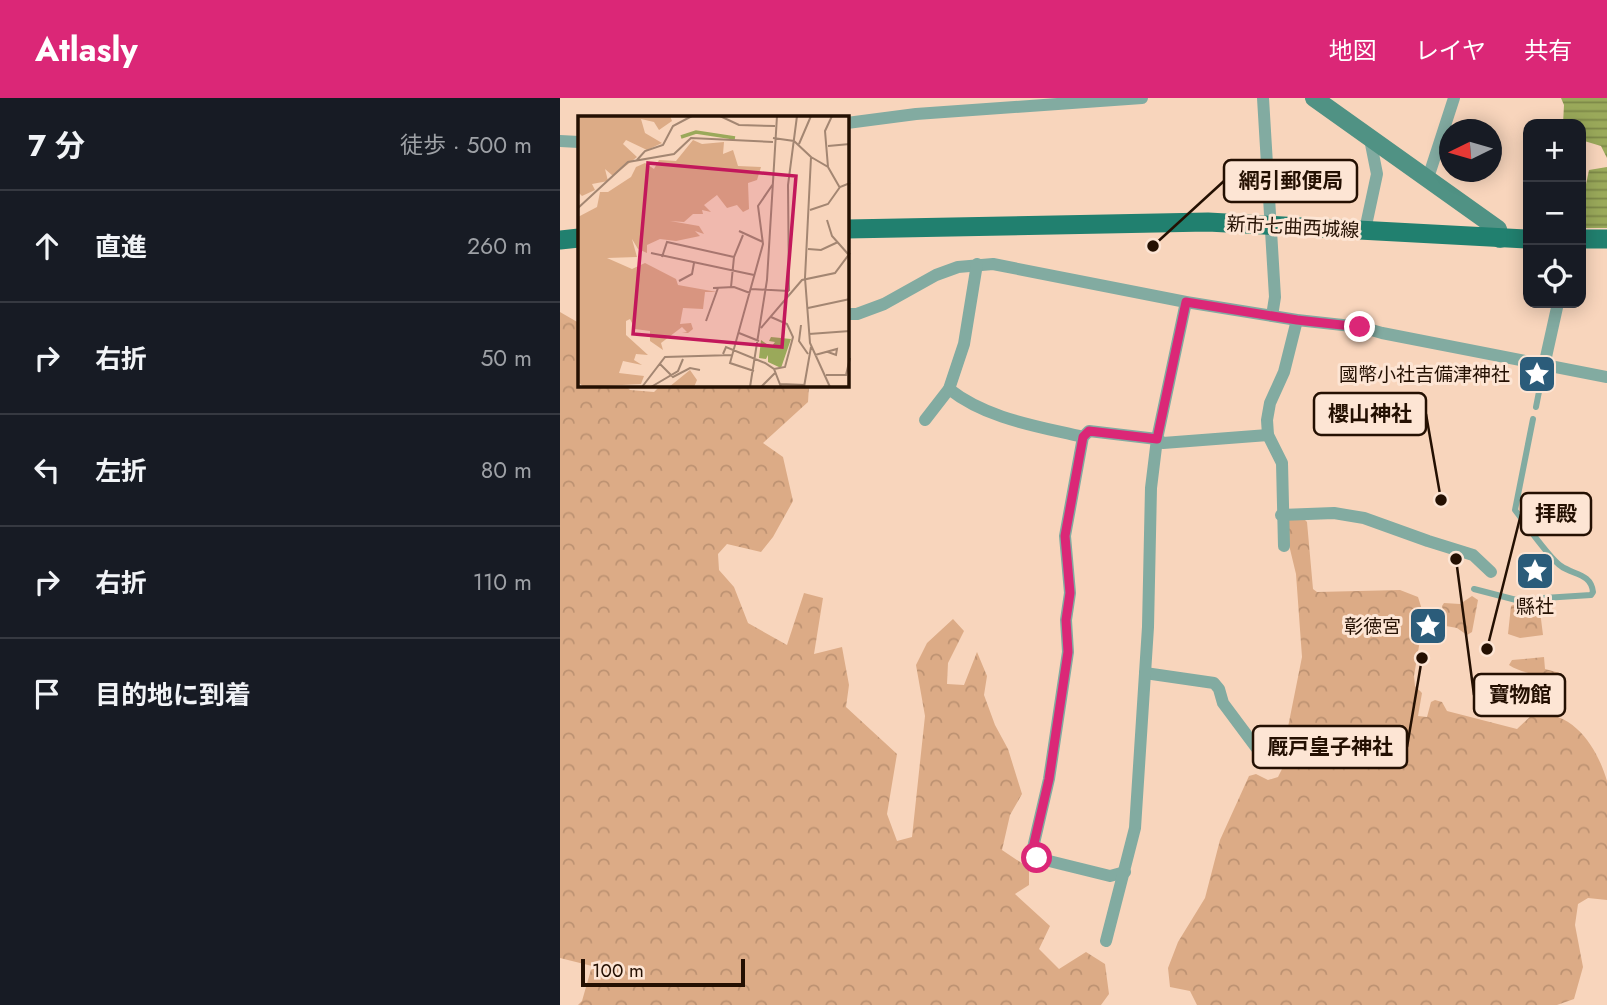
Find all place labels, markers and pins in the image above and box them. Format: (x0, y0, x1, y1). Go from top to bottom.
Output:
callout: 網引郵便局 (1224, 160, 1357, 202)
place icon: 國幣小社吉備津神社 (1516, 353, 1558, 395)
place label: 國幣小社吉備津神社 (1339, 361, 1510, 388)
callout: 櫻山神社 (1314, 393, 1426, 435)
callout: 拝殿 (1521, 493, 1591, 535)
place icon: 縣社 (1514, 550, 1556, 592)
place label: 縣社 (1516, 593, 1554, 620)
place icon: 彰徳宮 (1407, 605, 1449, 647)
place label: 彰徳宮 (1344, 613, 1401, 640)
callout: 寶物館 (1474, 674, 1565, 716)
callout: 厩戸皇子神社 (1253, 726, 1407, 768)

